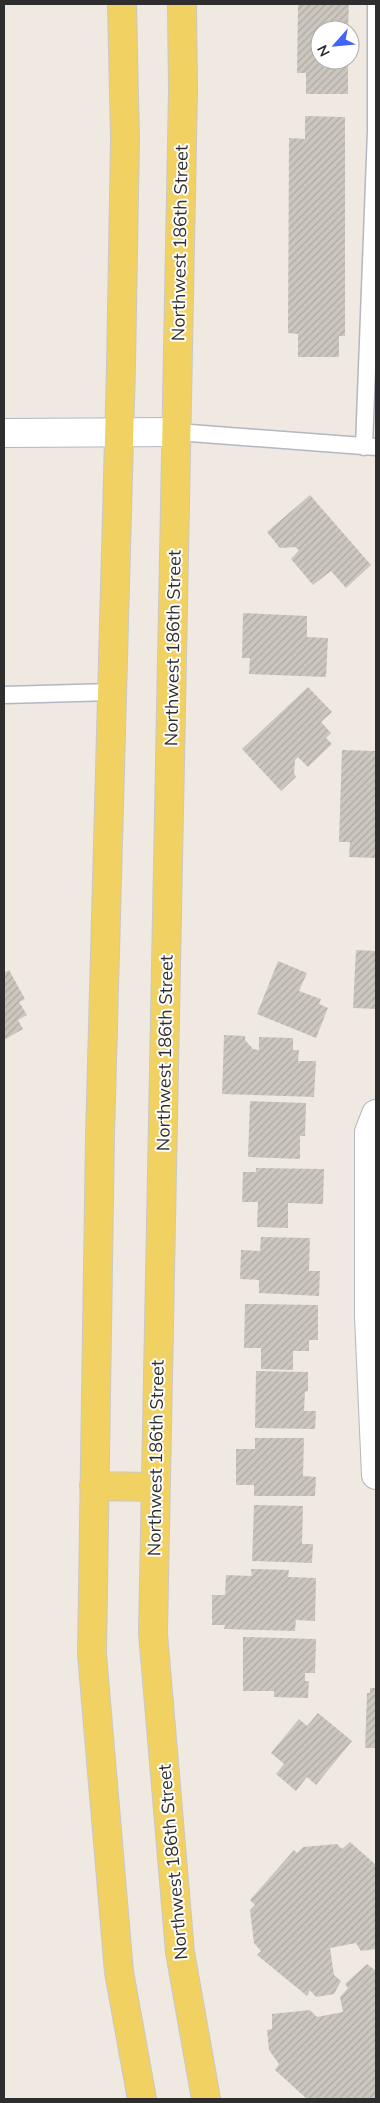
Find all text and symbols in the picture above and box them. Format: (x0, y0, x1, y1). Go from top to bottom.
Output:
north arrow (310, 20, 360, 70)
text: N (313, 42, 334, 60)
street label: Northwest 186th Street (166, 145, 193, 341)
street label: Northwest 186th Street (159, 550, 186, 746)
street label: Northwest 186th Street (151, 955, 178, 1151)
street label: Northwest 186th Street (142, 1360, 169, 1556)
street label: Northwest 186th Street (152, 1763, 193, 1961)

